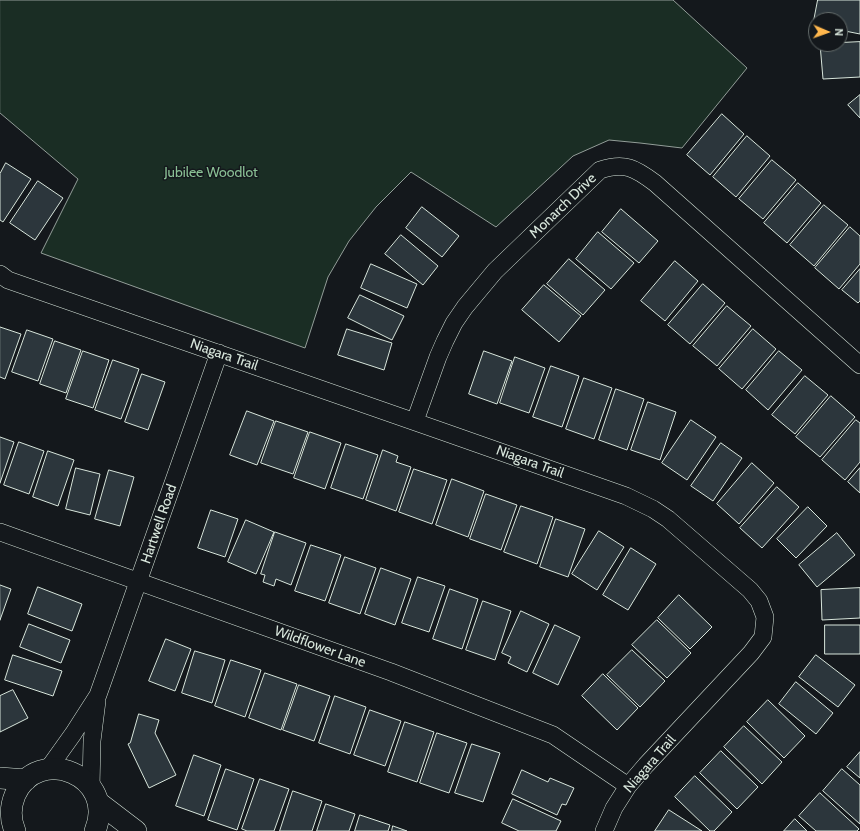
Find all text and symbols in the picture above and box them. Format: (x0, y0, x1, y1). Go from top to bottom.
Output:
north arrow (808, 12, 848, 52)
text: N (832, 28, 846, 37)
park label: Jubilee Woodlot (164, 165, 258, 181)
street label: Monarch Drive (526, 170, 600, 242)
street label: Niagara Trail (188, 336, 260, 374)
street label: Niagara Trail (494, 442, 566, 482)
street label: Hartwell Road (138, 482, 180, 566)
street label: Wildflower Lane (272, 623, 368, 671)
street label: Niagara Trail (620, 732, 680, 796)

